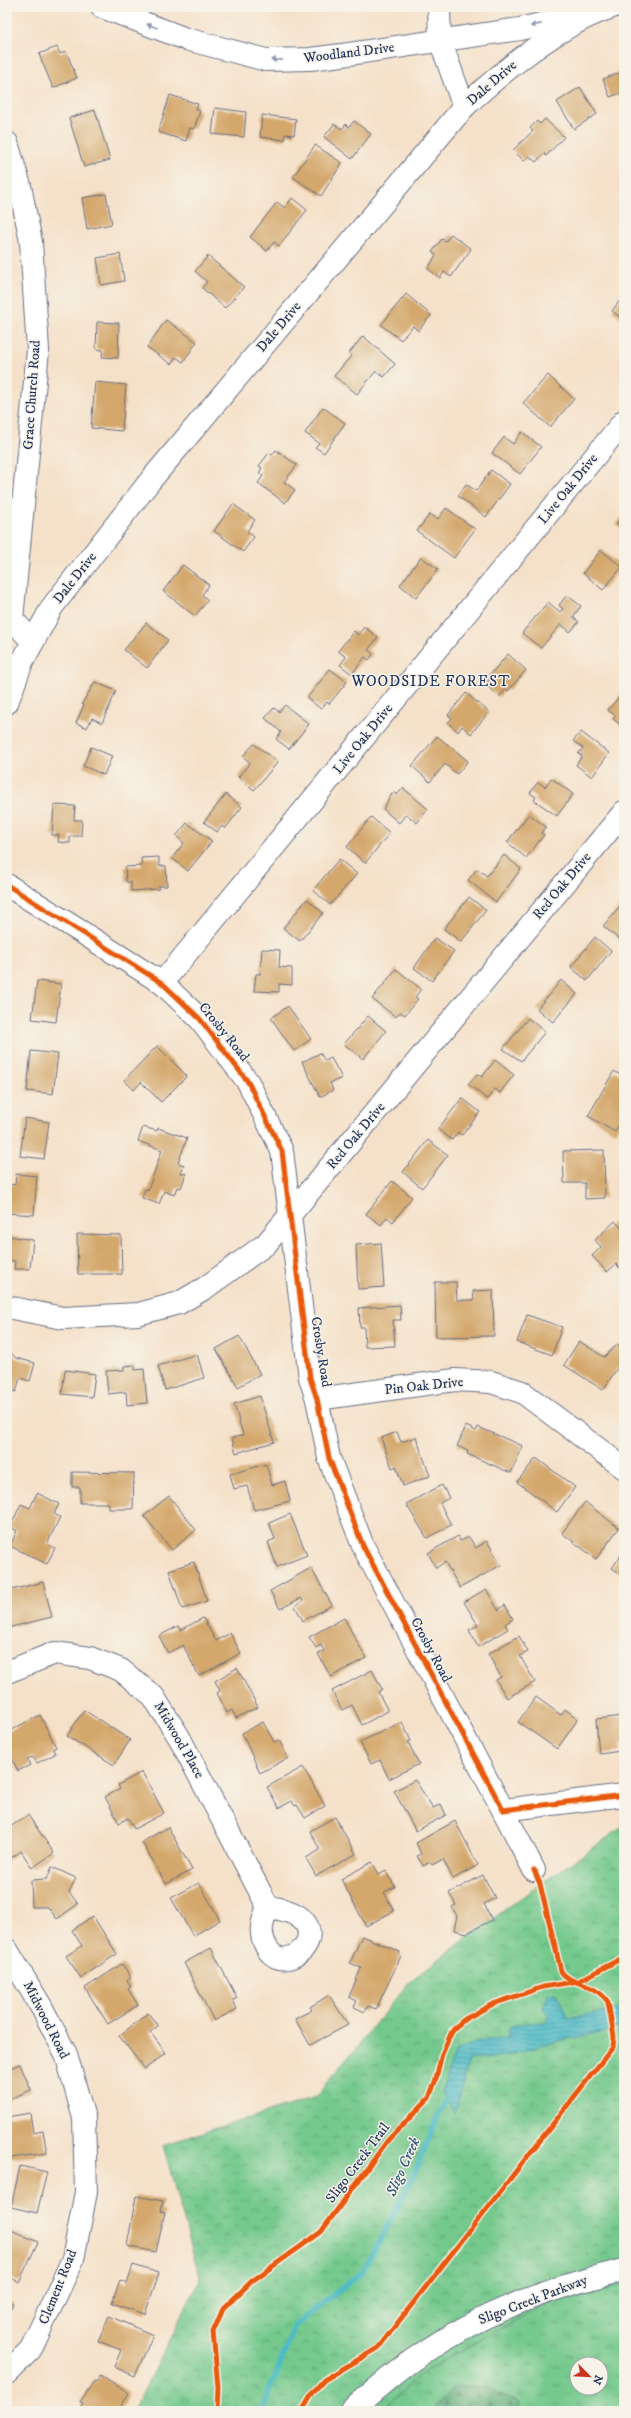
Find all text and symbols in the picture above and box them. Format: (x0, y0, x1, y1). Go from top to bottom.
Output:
one-way arrow (145, 23, 157, 29)
one-way arrow (530, 23, 542, 29)
street label: Woodland Drive (302, 38, 396, 68)
street label: Dale Drive (463, 56, 521, 110)
one-way arrow (270, 57, 283, 63)
street label: Dale Drive (253, 298, 305, 356)
street label: Grace Church Road (19, 340, 45, 450)
street label: Live Oak Drive (534, 450, 602, 528)
street label: Dale Drive (49, 548, 101, 607)
district label: WOODSIDE FOREST (350, 672, 511, 691)
street label: Live Oak Drive (329, 700, 397, 778)
street label: Red Oak Drive (529, 849, 595, 923)
street label: Crosby Road (195, 999, 253, 1065)
street label: Red Oak Drive (323, 1099, 389, 1173)
street label: Crosby Road (307, 1315, 335, 1389)
street label: Pin Oak Drive (384, 1373, 464, 1399)
street label: Crosby Road (406, 1614, 456, 1686)
street label: Midwood Place (150, 1698, 208, 1782)
street label: Midwood Road (19, 1978, 73, 2062)
street label: Sligo Creek Trail (322, 2119, 395, 2207)
water label: Sligo Creek (381, 2134, 425, 2200)
street label: Clement Road (35, 2247, 81, 2327)
street label: Sligo Creek Parkway (476, 2271, 590, 2329)
north arrow (569, 2356, 609, 2396)
text: N (589, 2373, 605, 2387)

